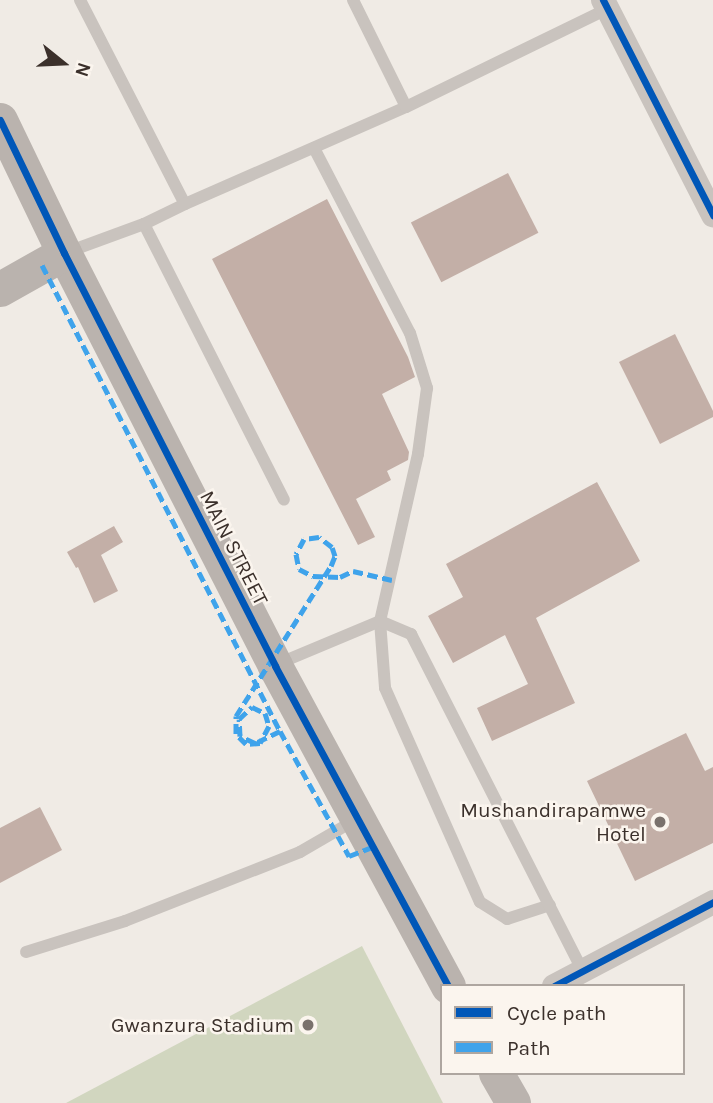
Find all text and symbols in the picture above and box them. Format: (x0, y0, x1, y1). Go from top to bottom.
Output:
north arrow (28, 28, 98, 98)
text: N (70, 60, 96, 79)
street label: MAIN STREET (194, 486, 274, 610)
place label: Mushandirapamwe Hotel (460, 797, 646, 847)
marker: Mushandirapamwe Hotel (652, 814, 668, 830)
legend (440, 984, 685, 1075)
text: Cycle path (507, 1001, 607, 1025)
place label: Gwanzura Stadium (111, 1012, 294, 1038)
marker: Gwanzura Stadium (300, 1017, 316, 1033)
text: Path (507, 1036, 551, 1060)

